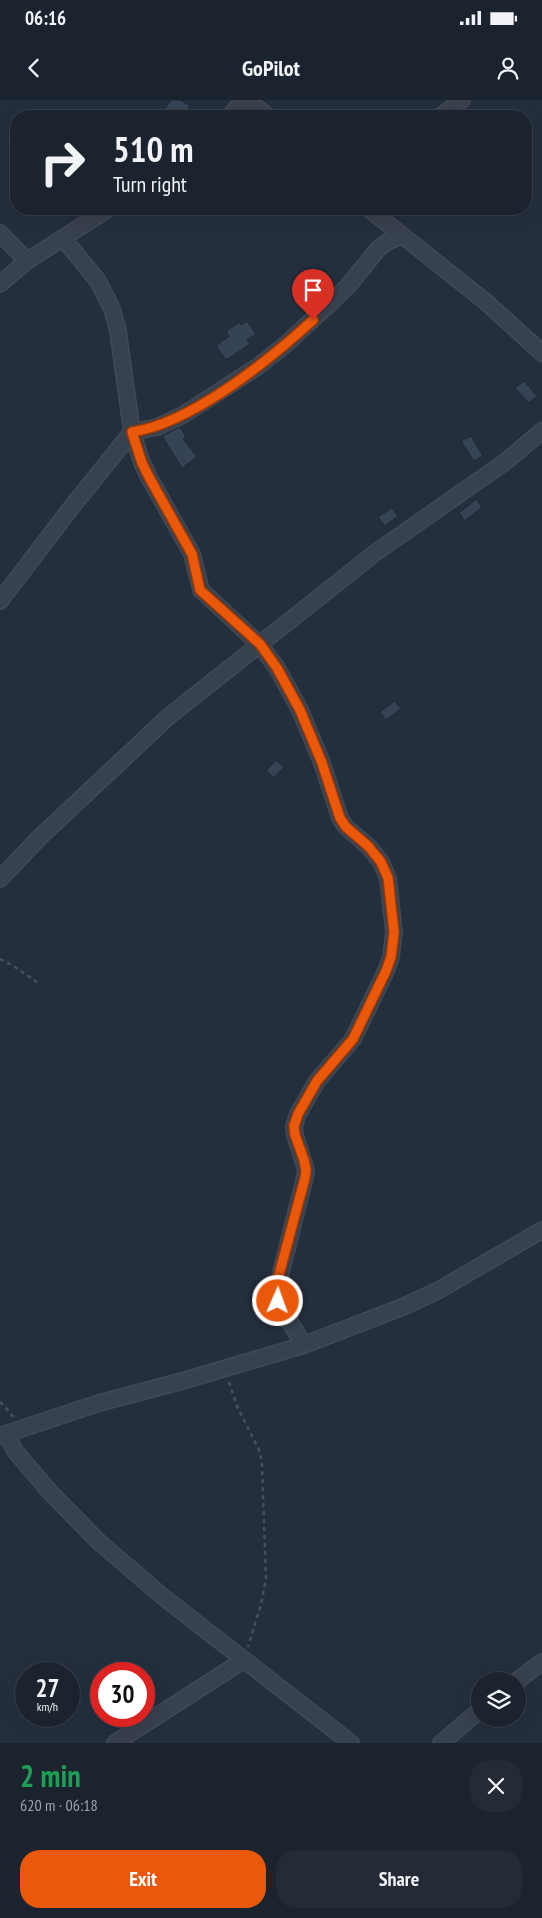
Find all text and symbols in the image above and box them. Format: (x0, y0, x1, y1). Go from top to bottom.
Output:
text: 06:16 (25, 6, 66, 30)
icon: back (20, 54, 48, 82)
text: GoPilot (242, 54, 300, 82)
icon: person (494, 54, 522, 82)
text: 510 m (113, 126, 194, 172)
icon: right (30, 130, 95, 195)
text: Turn right (113, 170, 187, 198)
pin (292, 269, 334, 320)
icon: arrive (299, 276, 327, 304)
position arrow (251, 1274, 303, 1326)
speed limit sign: 30 (90, 1662, 155, 1727)
text: 27 (36, 1672, 59, 1704)
map controls (471, 1672, 526, 1727)
button: layers (471, 1672, 526, 1727)
text: km/h (37, 1699, 58, 1714)
text: 2 min (20, 1756, 81, 1795)
button: close (470, 1760, 522, 1812)
text: 620 m · 06:18 (20, 1795, 98, 1815)
button: Exit (20, 1850, 266, 1908)
button: Share (276, 1850, 522, 1908)

